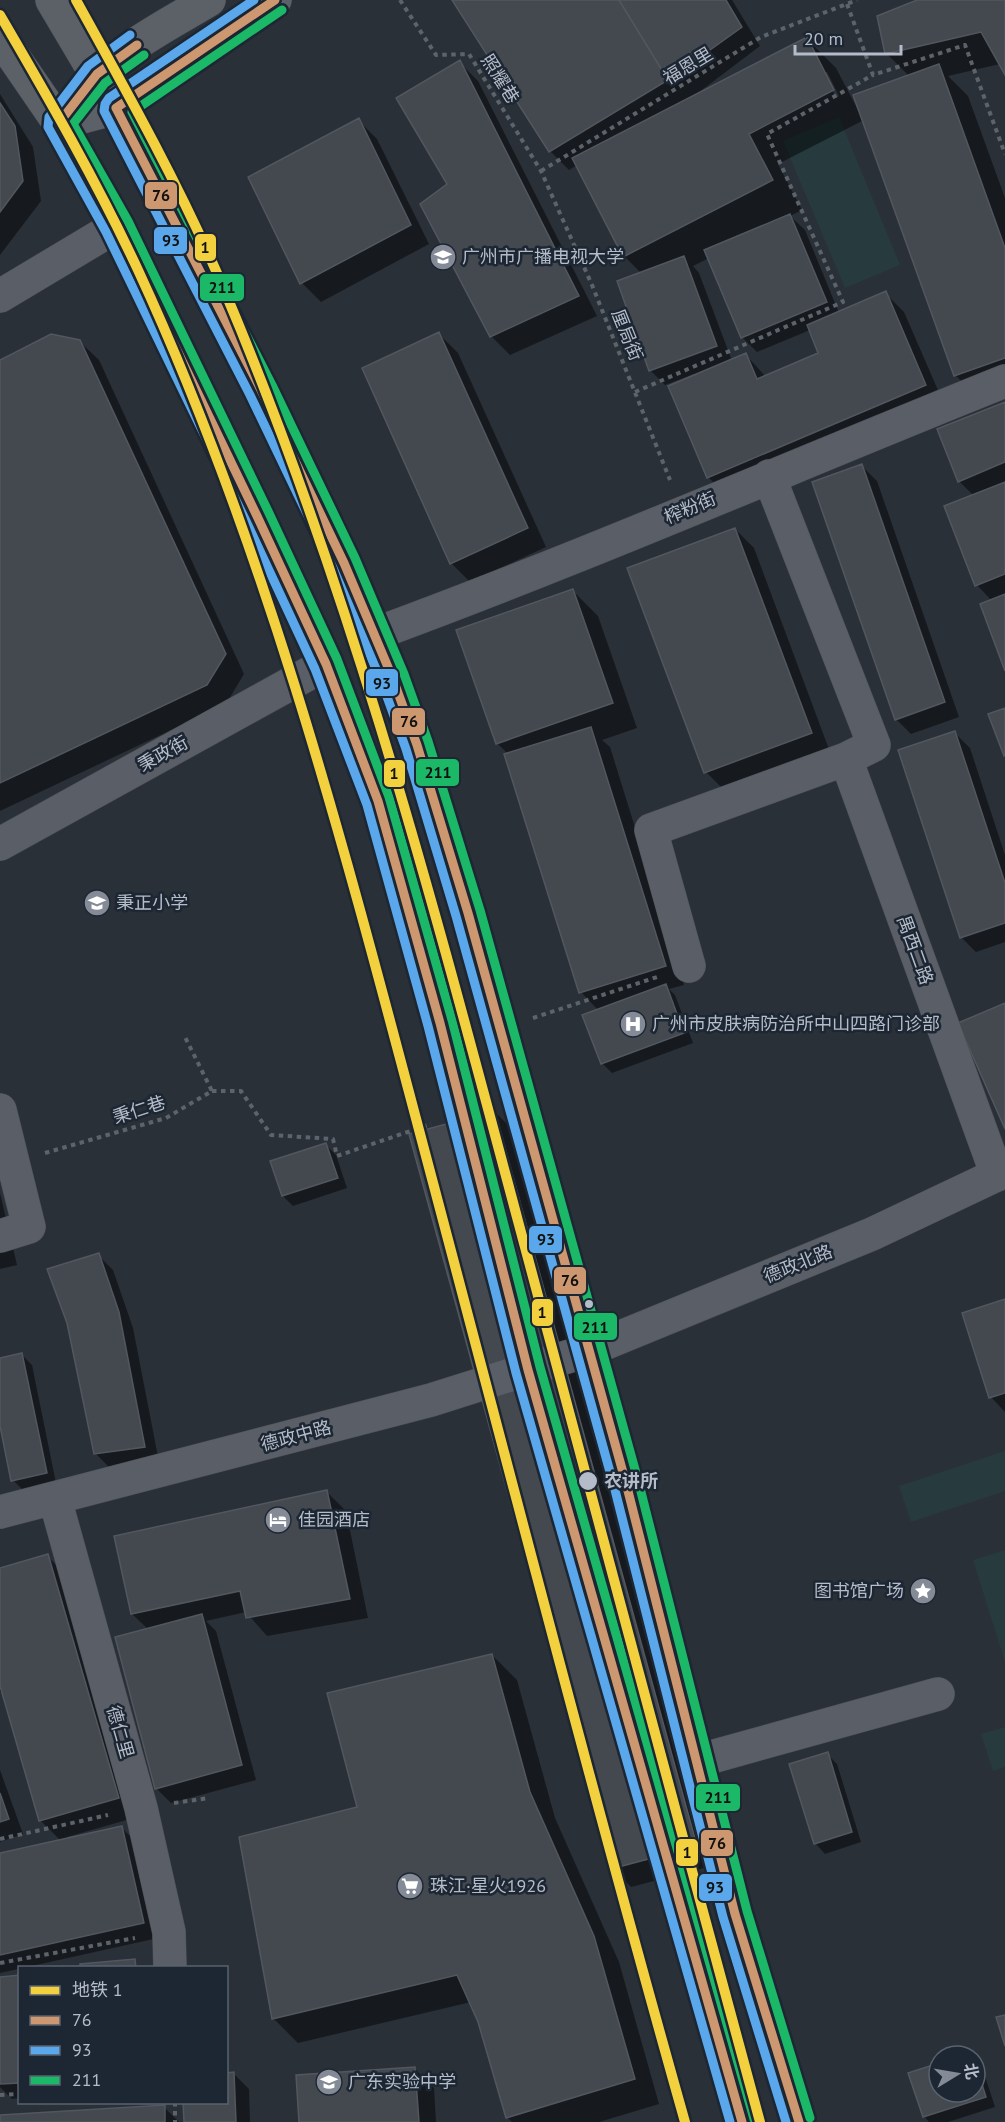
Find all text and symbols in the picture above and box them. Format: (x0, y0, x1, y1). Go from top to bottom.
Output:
scale bar (795, 18, 902, 56)
text: 20 m (804, 27, 843, 50)
street label: 福恩里 (659, 42, 717, 89)
street label: 照耀巷 (476, 50, 524, 108)
line badge: 76 (144, 181, 178, 210)
text: 76 (152, 185, 170, 205)
line badge: 93 (153, 226, 188, 255)
text: 93 (162, 230, 180, 250)
line badge: 1 (194, 233, 217, 262)
text: 1 (200, 237, 210, 257)
school or university icon: 广州市广播电视大学 (428, 242, 458, 272)
place label: 广州市广播电视大学 (462, 245, 624, 268)
line badge: 211 (199, 273, 245, 302)
text: 211 (208, 277, 236, 297)
street label: 厘局街 (607, 305, 648, 364)
street label: 榨粉街 (660, 486, 719, 529)
line badge: 93 (365, 668, 399, 697)
text: 93 (373, 673, 391, 693)
line badge: 76 (391, 707, 426, 736)
text: 76 (400, 711, 418, 731)
street label: 秉政街 (134, 730, 192, 777)
line badge: 211 (415, 758, 460, 787)
line badge: 1 (383, 759, 406, 788)
text: 211 (424, 762, 452, 782)
text: 1 (389, 763, 399, 783)
school or university icon: 秉正小学 (82, 888, 112, 918)
place label: 秉正小学 (116, 891, 188, 914)
street label: 禺西二路 (892, 912, 939, 988)
hospital icon: 广州市皮肤病防治所中山四路门诊部 (618, 1009, 648, 1039)
place label: 广州市皮肤病防治所中山四路门诊部 (652, 1012, 940, 1035)
street label: 秉仁巷 (110, 1090, 168, 1129)
line badge: 93 (528, 1225, 563, 1254)
text: 93 (537, 1229, 555, 1249)
street label: 德政北路 (760, 1239, 835, 1288)
line badge: 76 (553, 1266, 587, 1295)
text: 76 (561, 1270, 579, 1290)
line badge: 1 (531, 1298, 554, 1327)
unlabelled marker (583, 1298, 595, 1310)
text: 1 (537, 1302, 547, 1322)
line badge: 211 (573, 1312, 618, 1341)
text: 211 (581, 1317, 609, 1337)
street label: 德政中路 (258, 1415, 334, 1456)
place label: 农讲所 (604, 1469, 658, 1492)
marker: 农讲所 (577, 1470, 599, 1492)
hotel icon: 佳园酒店 (263, 1505, 293, 1535)
place label: 佳园酒店 (298, 1508, 370, 1531)
place icon: 图书馆广场 (908, 1576, 938, 1606)
place label: 图书馆广场 (814, 1579, 904, 1602)
street label: 德仁里 (102, 1703, 139, 1761)
line badge: 211 (695, 1783, 741, 1812)
text: 211 (704, 1787, 732, 1807)
line badge: 76 (700, 1829, 734, 1857)
text: 76 (708, 1833, 726, 1853)
line badge: 1 (675, 1838, 699, 1867)
text: 1 (682, 1842, 692, 1862)
supermarket icon: 珠江·星火1926 (395, 1871, 425, 1901)
line badge: 93 (698, 1873, 733, 1902)
place label: 珠江·星火1926 (430, 1874, 546, 1897)
text: 93 (706, 1877, 724, 1897)
legend (18, 1966, 228, 2104)
text: 地铁 1 (72, 1978, 123, 2001)
text: 76 (72, 2008, 92, 2031)
text: 93 (72, 2038, 92, 2061)
north arrow (927, 2044, 987, 2104)
text: 北 (960, 2061, 983, 2081)
school or university icon: 广东实验中学 (314, 2067, 344, 2097)
text: 211 (72, 2068, 101, 2091)
place label: 广东实验中学 (348, 2070, 456, 2093)

